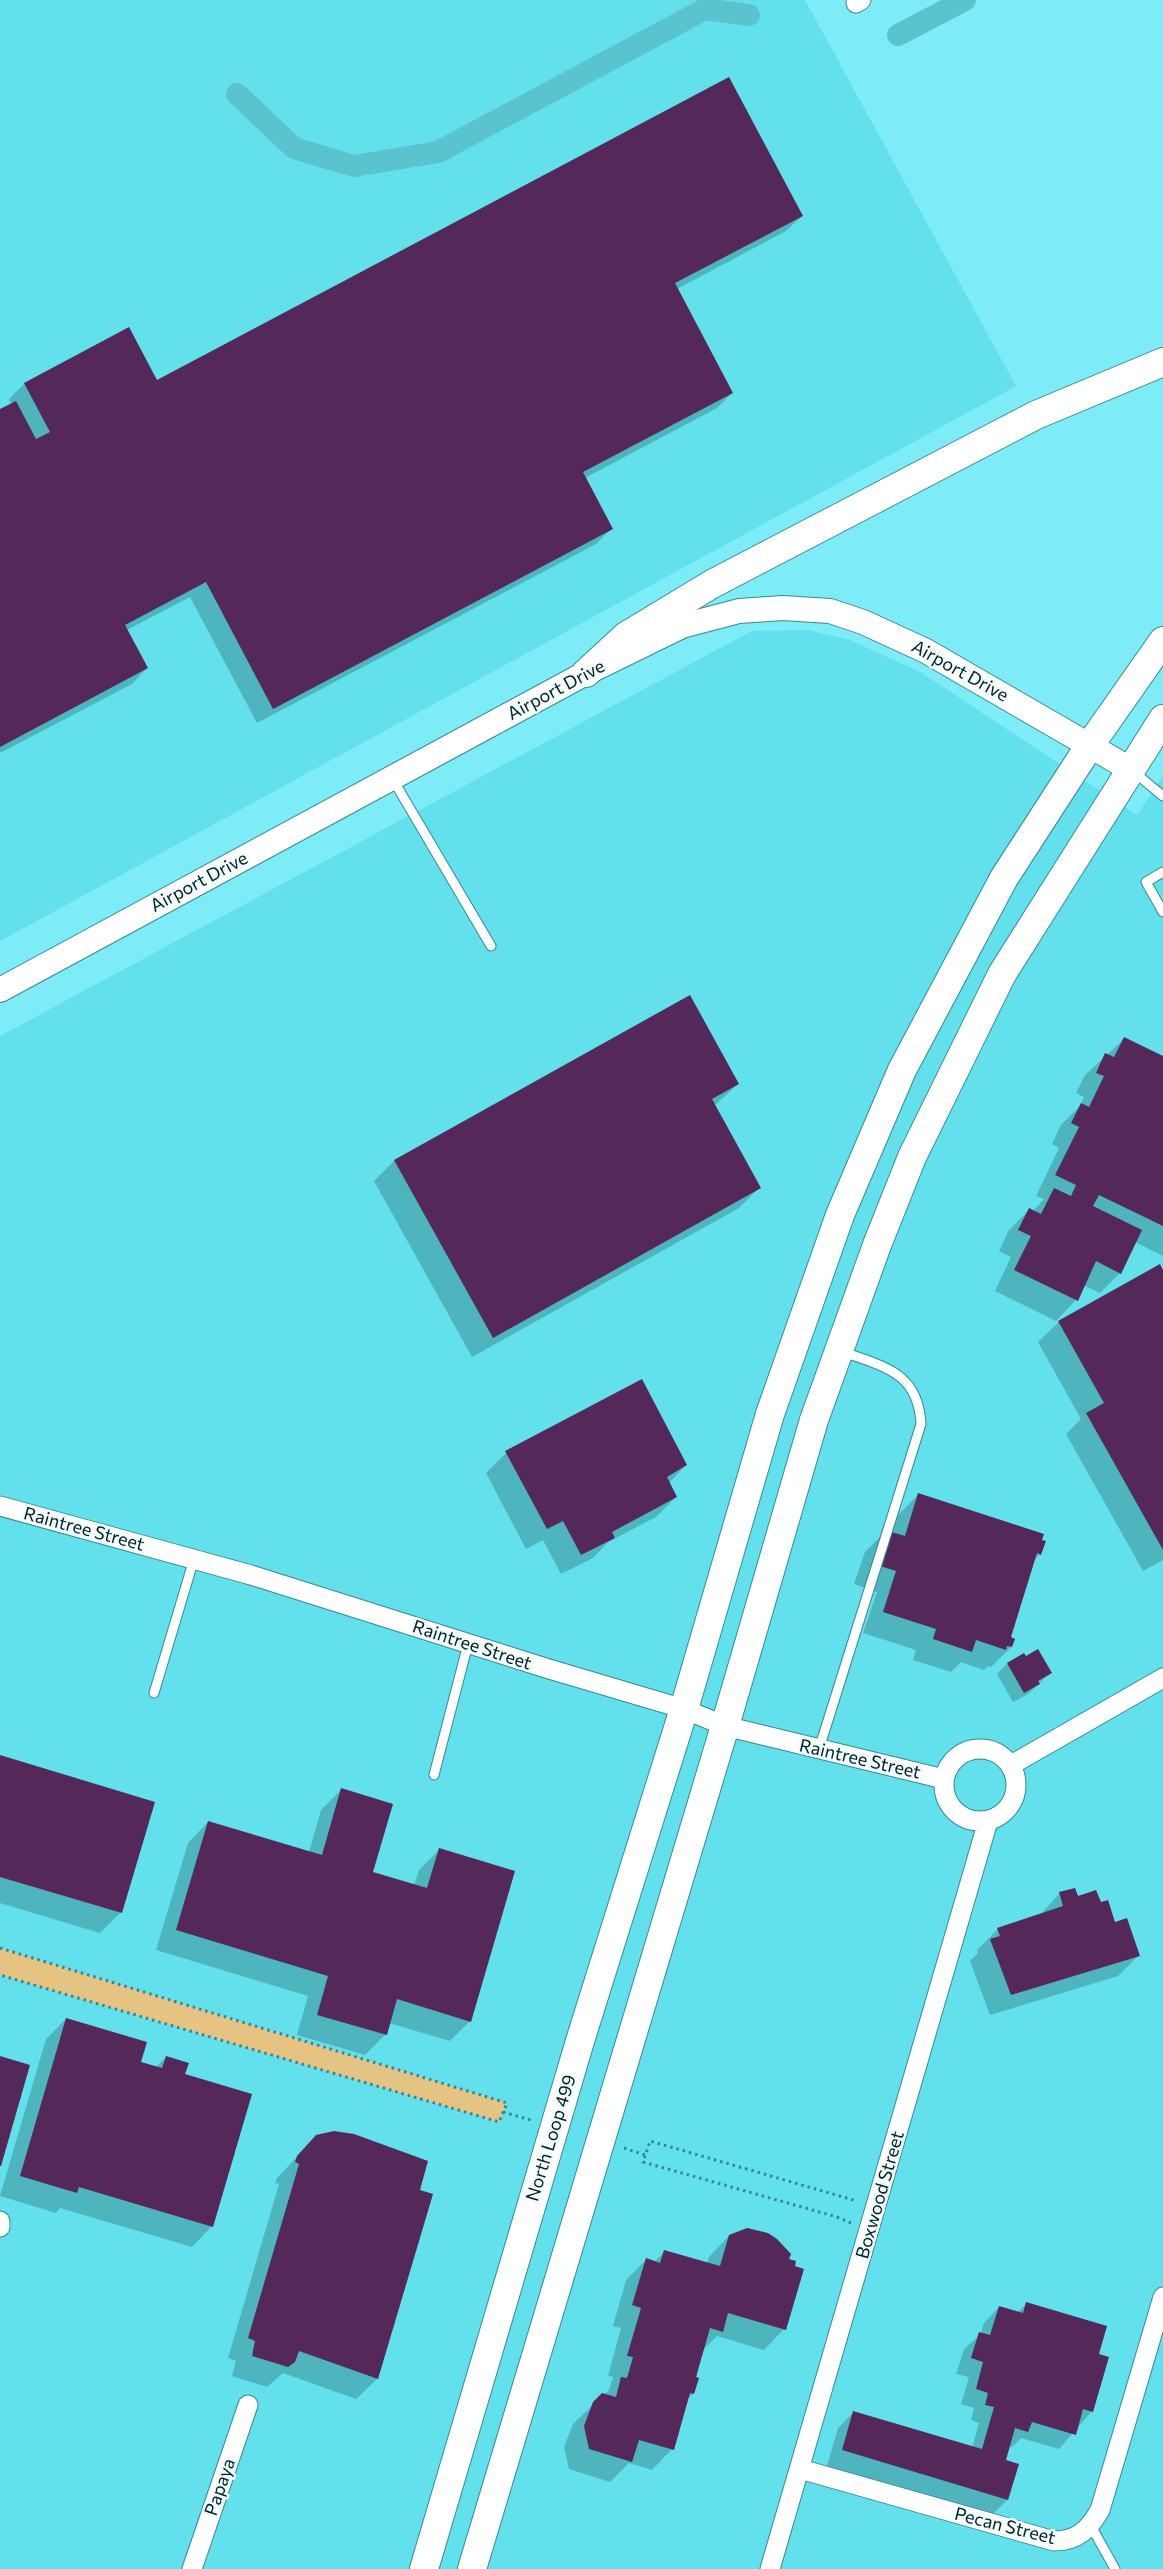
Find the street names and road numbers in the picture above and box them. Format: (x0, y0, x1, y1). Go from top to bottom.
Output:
street label: Airport Drive (908, 636, 1012, 706)
street label: Airport Drive (504, 655, 608, 725)
street label: Airport Drive (147, 847, 251, 917)
street label: Raintree Street (21, 1503, 147, 1555)
street label: Raintree Street (410, 1616, 534, 1674)
street label: Raintree Street (797, 1735, 923, 1783)
street label: North Loop 499 (521, 2072, 581, 2204)
street label: Boxwood Street (851, 2129, 909, 2261)
street label: Papaya (200, 2456, 240, 2518)
street label: Pecan Street (952, 2503, 1058, 2549)

